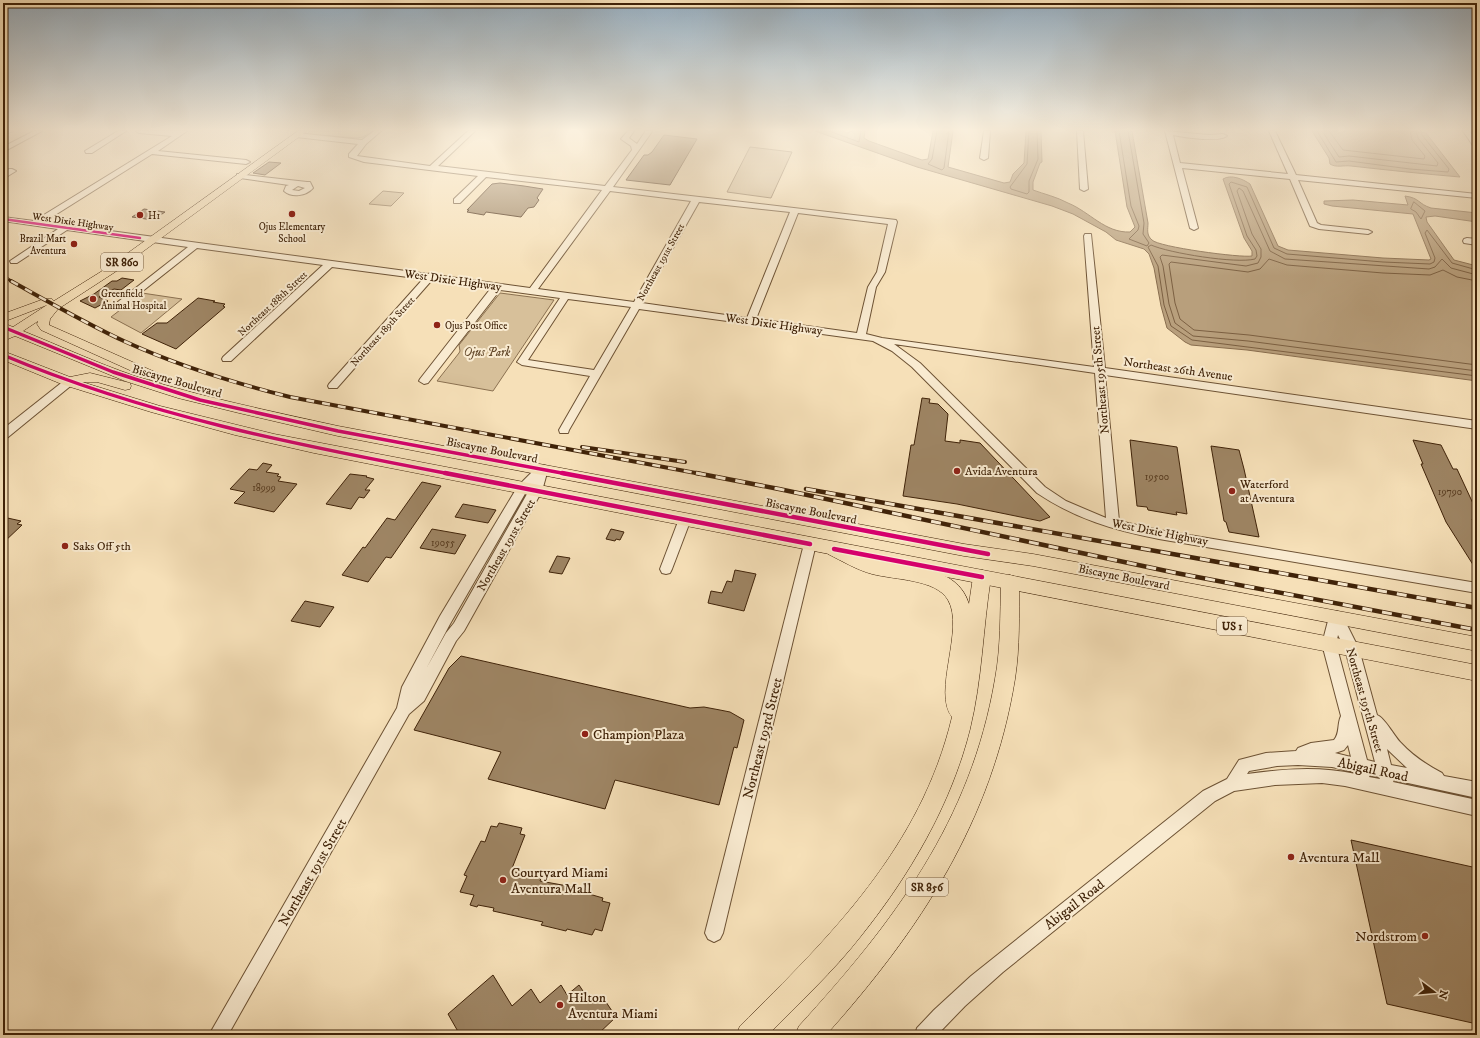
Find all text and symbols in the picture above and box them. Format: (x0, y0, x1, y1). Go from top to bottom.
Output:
marker: Ojus Elementary School (287, 209, 297, 219)
street label: West Dixie Highway (31, 210, 114, 234)
marker: H1 (135, 210, 145, 220)
place label: H1 (148, 210, 160, 222)
place label: Ojus Elementary School (259, 221, 326, 245)
street label: Northeast 191st Street (635, 222, 687, 303)
place label: Brazil Mart Aventura (19, 233, 67, 257)
marker: Brazil Mart Aventura (69, 239, 79, 249)
road number: SR 860 (101, 253, 143, 271)
street label: West Dixie Highway (402, 266, 503, 295)
street label: Northeast 188th Street (236, 269, 310, 339)
place label: Greenfield Animal Hospital (101, 288, 167, 312)
marker: Greenfield Animal Hospital (88, 294, 98, 304)
street label: Northeast 189th Street (348, 294, 417, 369)
street label: West Dixie Highway (723, 310, 824, 339)
marker: Ojus Post Office (432, 320, 442, 330)
place label: Ojus Post Office (445, 320, 507, 332)
street label: Northeast 195th Street (1088, 325, 1113, 434)
park label: Ojus Park (464, 345, 510, 360)
street label: Northeast 26th Avenue (1122, 354, 1233, 385)
street label: Biscayne Boulevard (130, 361, 224, 401)
street label: Biscayne Boulevard (445, 434, 539, 467)
place label: Avida Aventura (965, 464, 1038, 479)
marker: Avida Aventura (952, 466, 962, 476)
house number: 19500 (1145, 471, 1169, 483)
place label: Waterford at Aventura (1239, 477, 1295, 506)
house number: 18999 (252, 482, 276, 494)
marker: Waterford at Aventura (1227, 486, 1237, 496)
house number: 19790 (1438, 486, 1462, 498)
street label: Biscayne Boulevard (764, 495, 858, 528)
street label: Northeast 191st Street (474, 496, 539, 594)
street label: West Dixie Highway (1109, 516, 1210, 549)
house number: 19055 (431, 537, 455, 549)
place label: Saks Off 5th (73, 539, 131, 554)
marker: Saks Off 5th (60, 541, 70, 551)
street label: Biscayne Boulevard (1077, 561, 1171, 594)
road number: US 1 (1217, 617, 1247, 635)
street label: Northeast 195th Street (1342, 646, 1387, 754)
street label: Northeast 193rd Street (739, 675, 787, 801)
place label: Champion Plaza (593, 726, 684, 744)
marker: Champion Plaza (580, 729, 590, 739)
street label: Abigail Road (1336, 754, 1410, 786)
street label: Northeast 191st Street (275, 815, 351, 930)
place label: Aventura Mall (1299, 849, 1380, 867)
marker: Aventura Mall (1286, 852, 1296, 862)
place label: Courtyard Miami Aventura Mall (511, 864, 608, 898)
marker: Courtyard Miami Aventura Mall (498, 875, 508, 885)
street label: Abigail Road (1041, 876, 1108, 934)
road number: SR 856 (906, 878, 948, 896)
place label: Nordstrom (1355, 928, 1417, 946)
marker: Nordstrom (1420, 931, 1430, 941)
north arrow (1414, 972, 1454, 1012)
text: N (1435, 988, 1451, 1001)
place label: Hilton Aventura Miami (568, 989, 658, 1023)
marker: Hilton Aventura Miami (555, 1000, 565, 1010)

